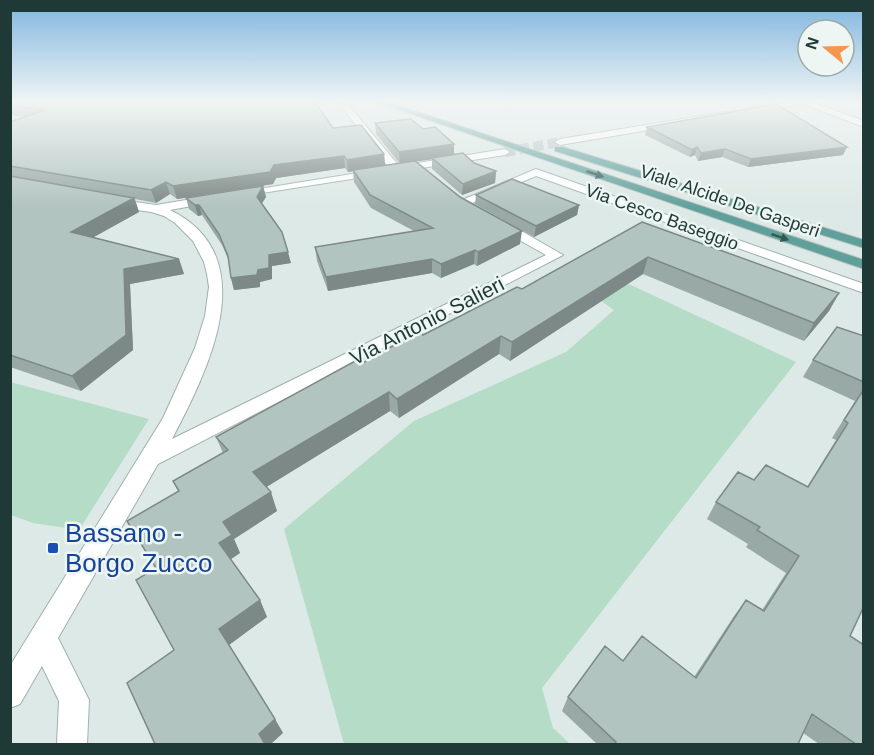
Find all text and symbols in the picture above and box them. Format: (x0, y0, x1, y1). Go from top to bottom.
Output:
north arrow (796, 18, 856, 78)
text: N (802, 35, 822, 52)
street label: Viale Alcide De Gasperi (637, 161, 823, 241)
one-way arrow (586, 170, 604, 180)
street label: Via Cesco Baseggio (583, 180, 741, 254)
one-way arrow (771, 232, 789, 242)
street label: Via Antonio Salieri (346, 272, 508, 369)
place label: Bassano - Borgo Zucco (65, 518, 212, 578)
marker: Bassano - Borgo Zucco (46, 541, 60, 555)

